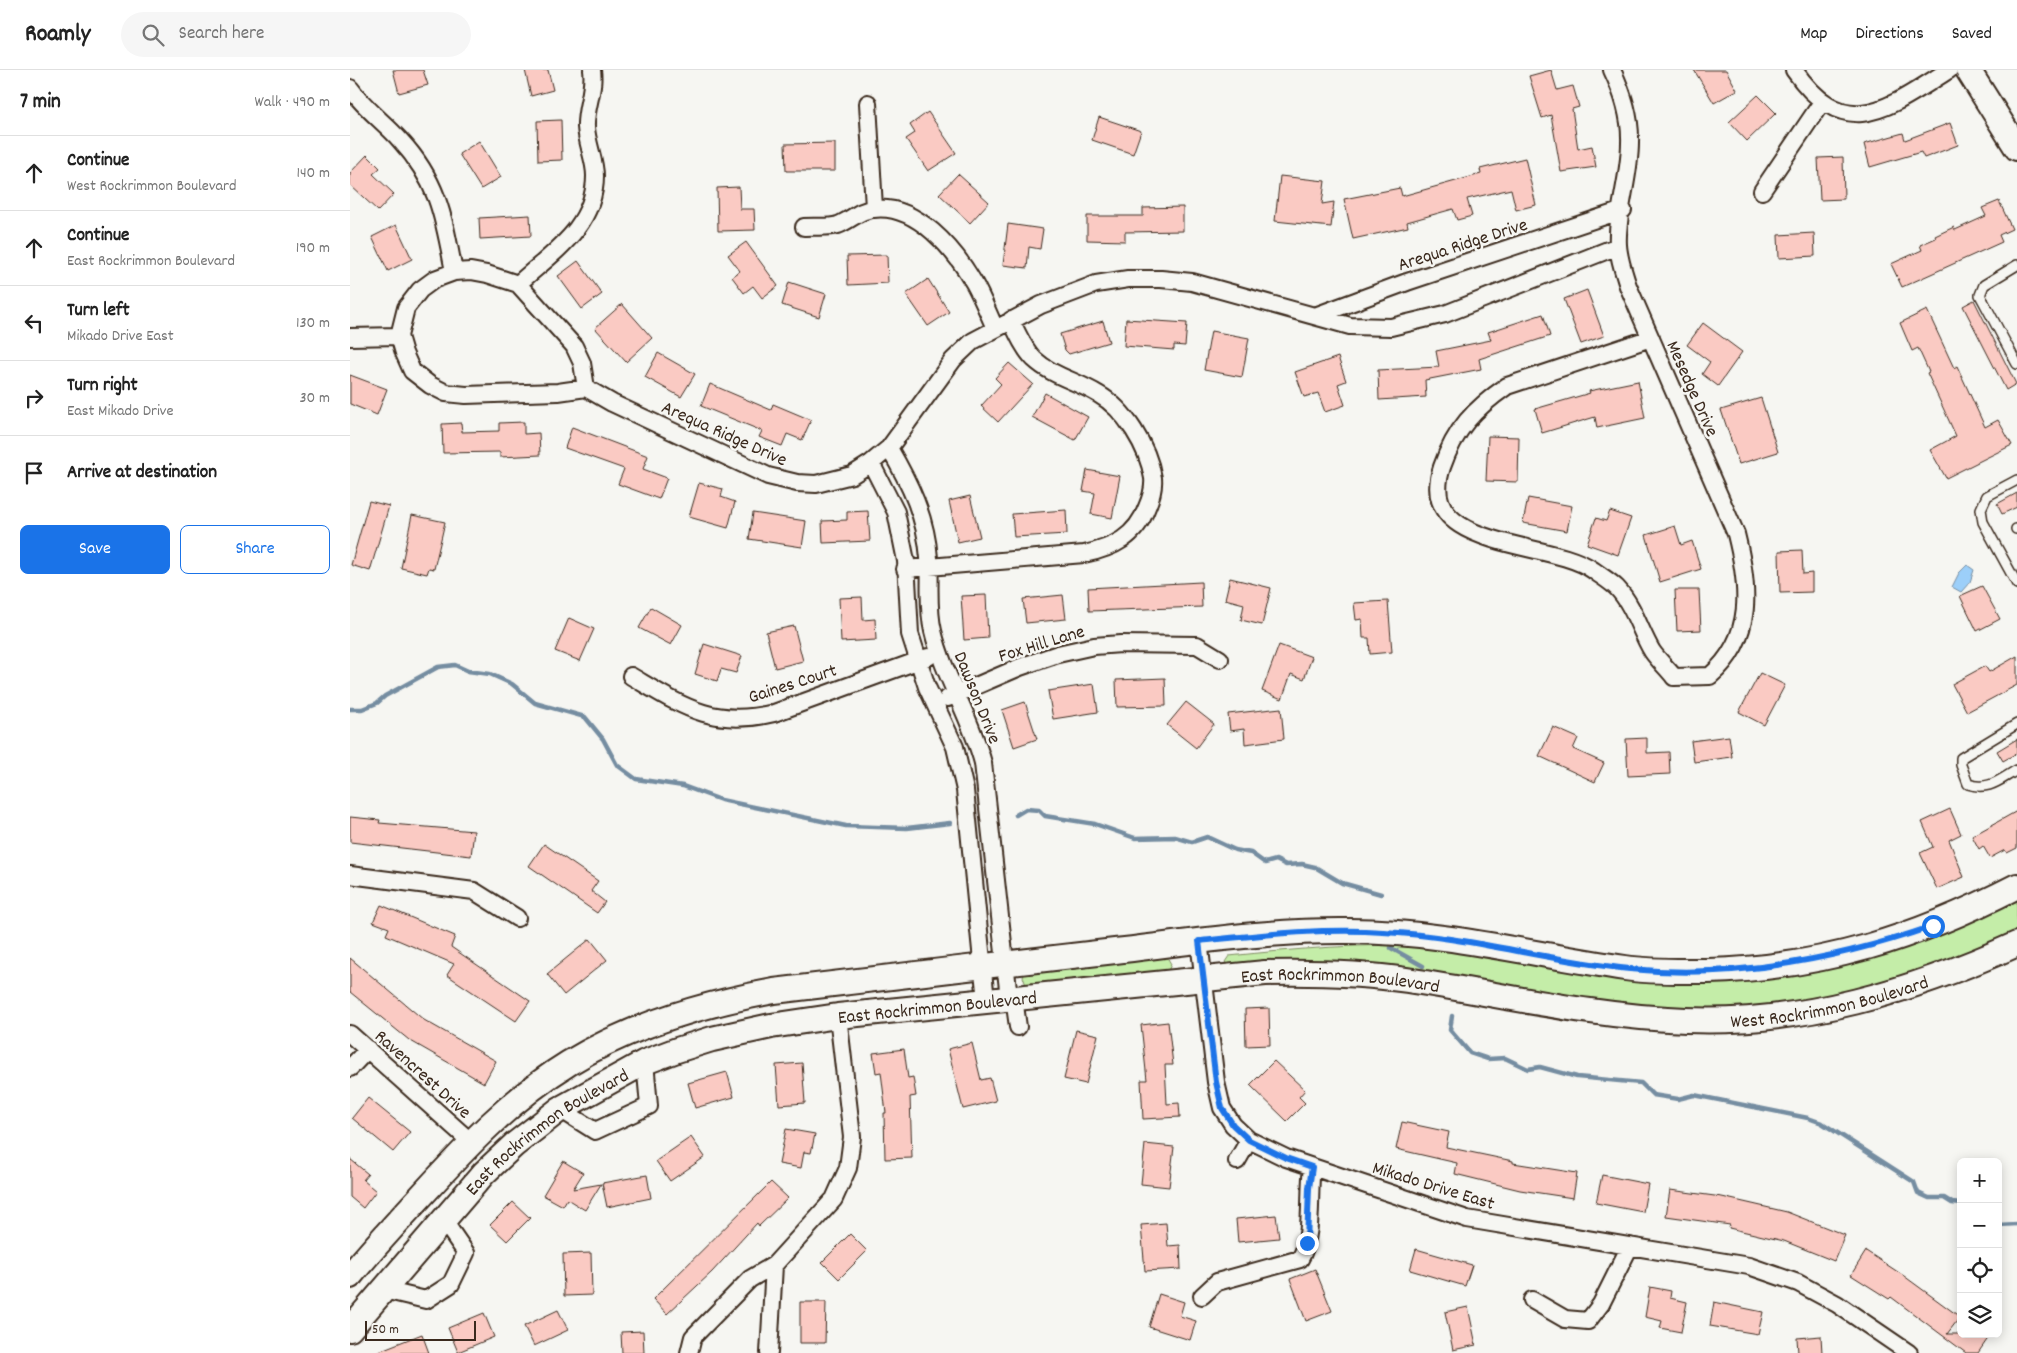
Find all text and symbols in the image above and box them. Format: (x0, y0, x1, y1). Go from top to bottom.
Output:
search box (121, 12, 471, 57)
text: Roamly (25, 18, 91, 52)
icon: search (139, 21, 167, 49)
text: Search here (179, 21, 264, 48)
text: Map (1800, 22, 1827, 47)
text: Directions (1855, 22, 1924, 47)
text: Saved (1952, 22, 1992, 47)
text: 7 min (20, 88, 61, 118)
text: Walk · 490 m (255, 91, 330, 114)
text: Continue (67, 148, 129, 175)
icon: ahead (20, 159, 48, 187)
text: 140 m (296, 162, 330, 185)
text: West Rockrimmon Boulevard (67, 175, 237, 198)
street label: Arequa Ridge Drive (1395, 213, 1531, 280)
text: Continue (67, 223, 129, 250)
icon: ahead (20, 234, 48, 262)
text: 190 m (296, 237, 330, 260)
text: East Rockrimmon Boulevard (67, 250, 235, 273)
text: Turn left (67, 298, 130, 325)
icon: left (20, 309, 48, 337)
text: 130 m (296, 312, 330, 335)
text: Mikado Drive East (67, 325, 174, 348)
street label: Mesedge Drive (1658, 337, 1724, 442)
text: Turn right (67, 373, 138, 400)
icon: right (20, 384, 48, 412)
text: 30 m (300, 387, 330, 410)
street label: Arequa Ridge Drive (656, 395, 791, 475)
text: East Mikado Drive (67, 400, 174, 423)
icon: arrive (20, 459, 48, 487)
text: Arrive at destination (67, 460, 217, 487)
button: Save (20, 525, 170, 574)
button: Share (180, 525, 330, 574)
street label: Fox Hill Lane (996, 619, 1088, 671)
street label: Dawson Drive (945, 648, 1006, 748)
street label: Gaines Court (745, 658, 841, 712)
route start (1922, 915, 1945, 938)
street label: East Rockrimmon Boulevard (1240, 963, 1441, 1002)
street label: West Rockrimmon Boulevard (1730, 971, 1933, 1037)
street label: East Rockrimmon Boulevard (837, 986, 1038, 1033)
street label: Ravencrest Drive (367, 1025, 476, 1127)
street label: East Rockrimmon Boulevard (460, 1064, 635, 1203)
street label: Mikado Drive East (1369, 1156, 1497, 1219)
map controls (1957, 1158, 2002, 1338)
button: + (1957, 1158, 2002, 1203)
button: − (1957, 1203, 2002, 1248)
route end (1296, 1232, 1319, 1255)
button: locate (1957, 1248, 2002, 1293)
button: layers (1957, 1293, 2002, 1338)
scale bar (365, 1318, 476, 1341)
text: 50 m (372, 1320, 399, 1340)

